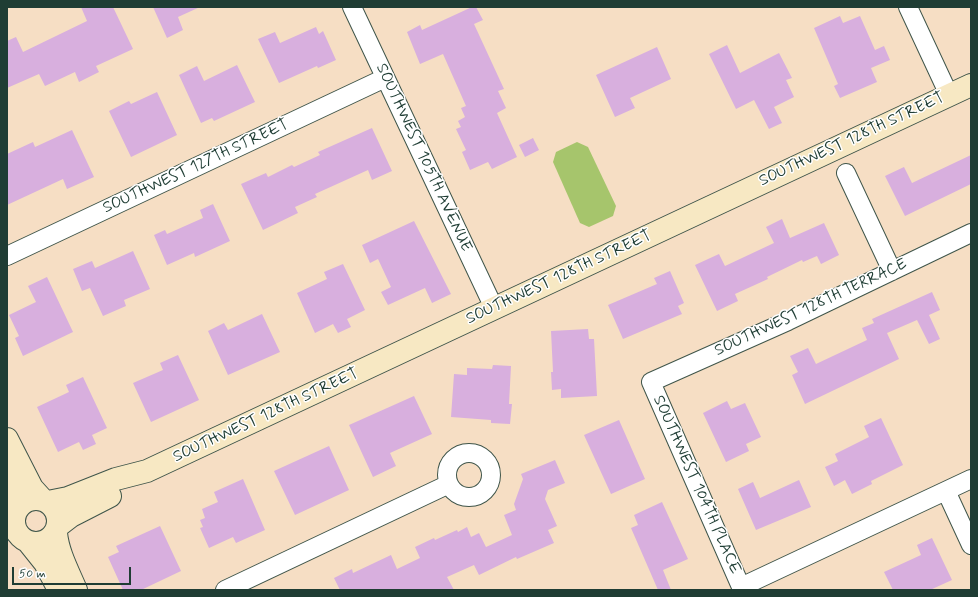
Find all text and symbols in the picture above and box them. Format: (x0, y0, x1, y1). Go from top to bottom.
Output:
street label: SOUTHWEST 105TH AVENUE (371, 61, 475, 255)
street label: SOUTHWEST 128TH STREET (756, 89, 948, 191)
street label: SOUTHWEST 127TH STREET (100, 115, 292, 219)
street label: SOUTHWEST 128TH STREET (463, 227, 655, 329)
street label: SOUTHWEST 128TH TERRACE (712, 255, 910, 361)
street label: SOUTHWEST 128TH STREET (170, 365, 362, 467)
street label: SOUTHWEST 104TH PLACE (648, 393, 744, 577)
scale bar (14, 559, 133, 585)
text: 50 m (19, 566, 46, 582)

